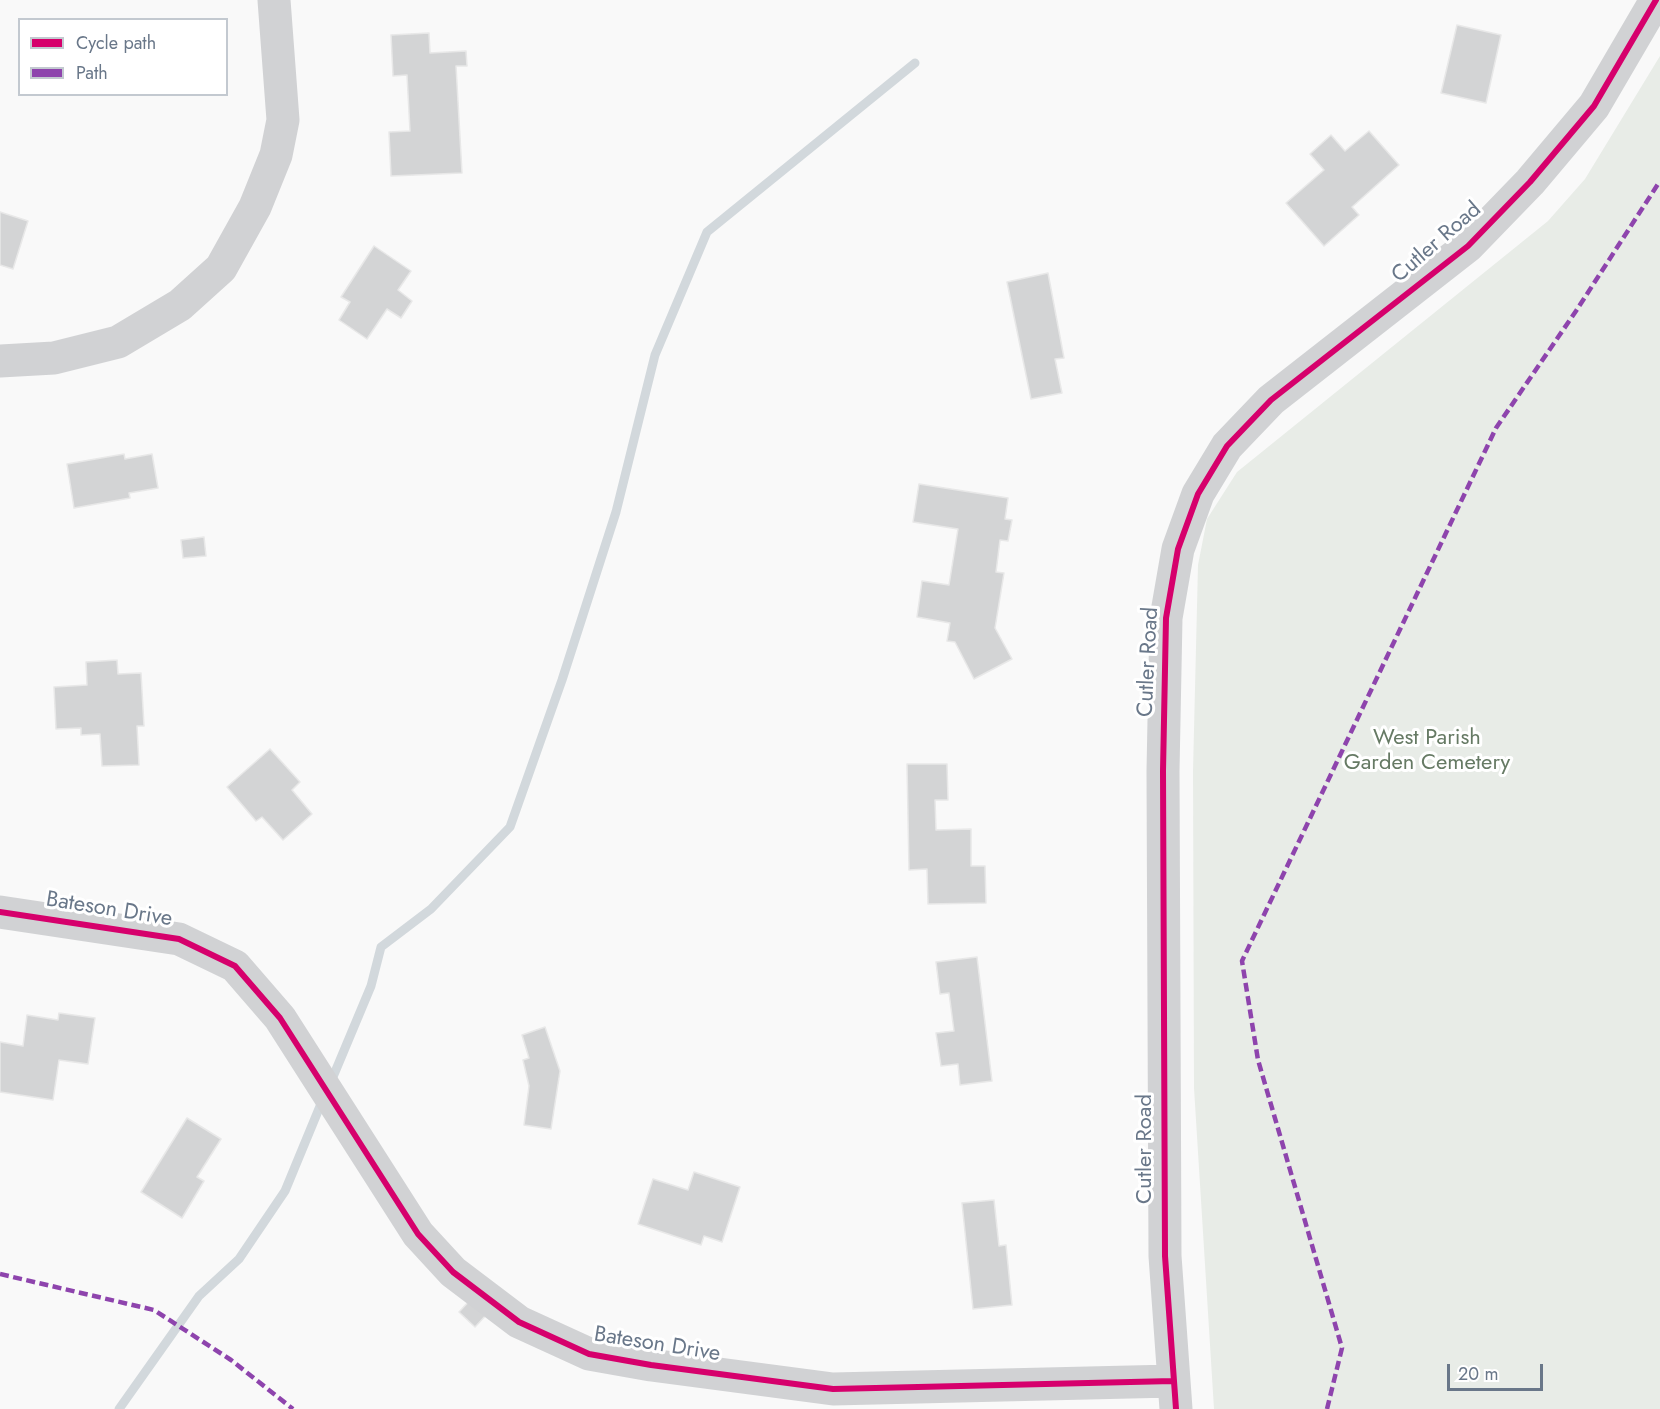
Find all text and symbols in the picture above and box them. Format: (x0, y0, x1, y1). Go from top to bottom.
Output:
legend (18, 18, 228, 96)
text: Cycle path (76, 30, 156, 56)
text: Path (76, 60, 108, 86)
street label: Cutler Road (1387, 197, 1487, 289)
street label: Cutler Road (1133, 606, 1165, 718)
park label: West Parish Garden Cemetery (1344, 726, 1510, 778)
street label: Bateson Drive (44, 887, 174, 933)
street label: Cutler Road (1133, 1094, 1159, 1204)
street label: Bateson Drive (592, 1322, 722, 1368)
scale bar (1450, 1352, 1546, 1390)
text: 20 m (1458, 1361, 1498, 1387)

